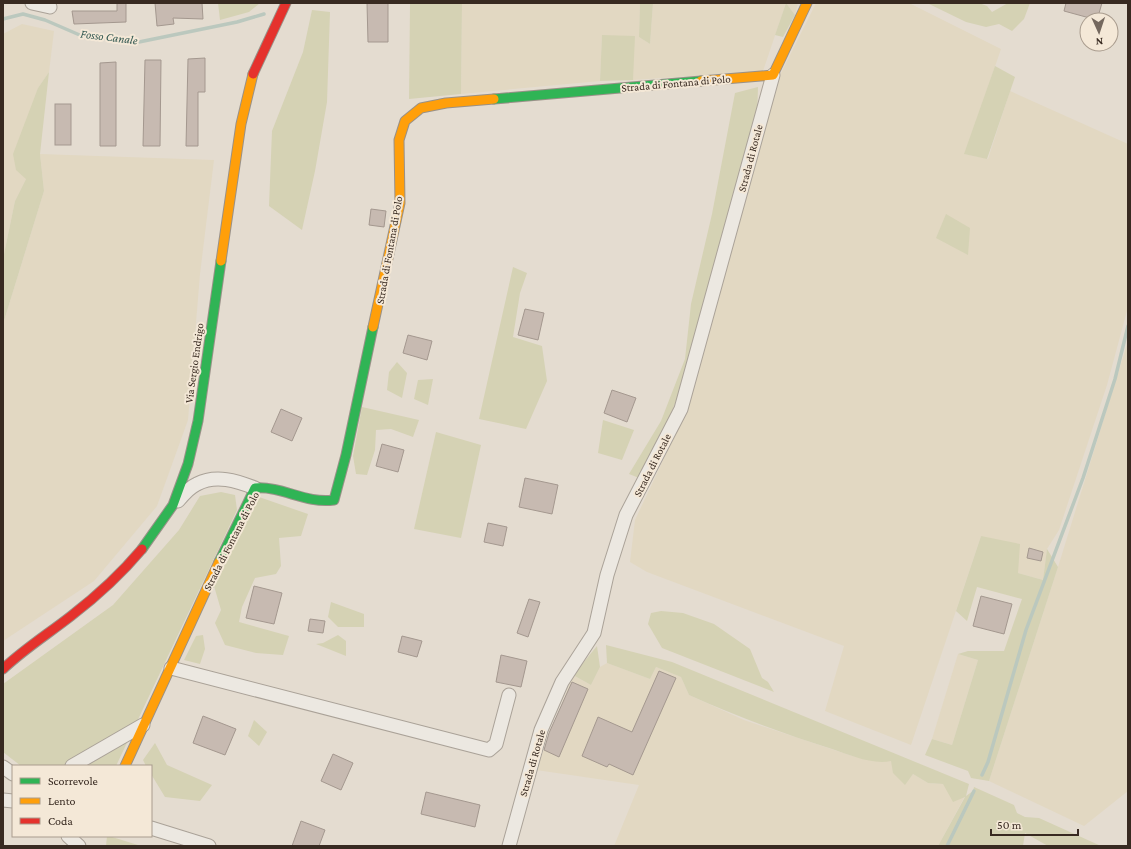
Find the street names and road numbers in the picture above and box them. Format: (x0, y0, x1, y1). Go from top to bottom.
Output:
street label: Strada di Fontana di Polo (621, 72, 732, 94)
street label: Strada di Rotale (735, 123, 765, 193)
street label: Strada di Fontana di Polo (374, 195, 404, 305)
street label: Via Sergio Endrigo (182, 322, 207, 404)
street label: Strada di Rotale (631, 431, 673, 498)
street label: Strada di Fontana di Polo (201, 489, 261, 592)
street label: Strada di Rotale (517, 728, 547, 798)

